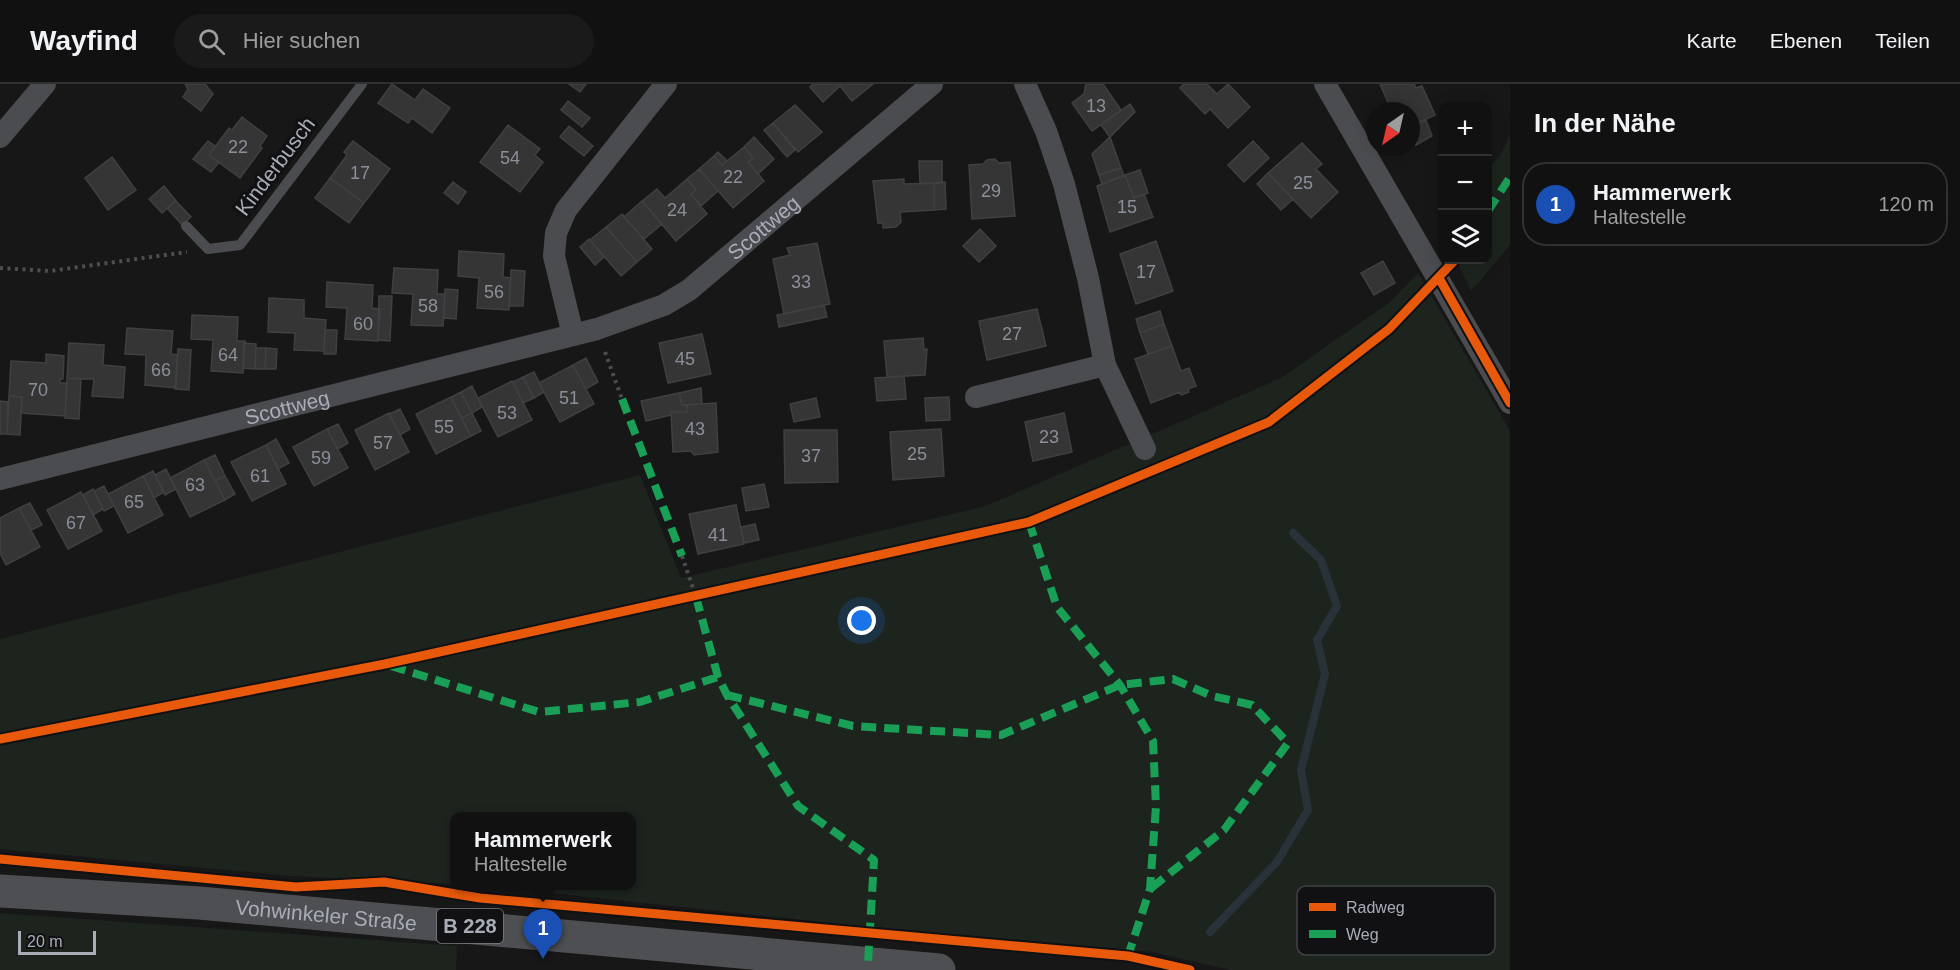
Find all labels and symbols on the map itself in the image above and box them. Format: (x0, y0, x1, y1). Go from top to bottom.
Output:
house number: 13 (1086, 96, 1106, 116)
north arrow (1366, 102, 1420, 156)
street label: Kinderbusch (231, 112, 319, 220)
house number: 22 (228, 137, 248, 157)
house number: 54 (500, 148, 520, 168)
house number: 17 (350, 163, 370, 183)
house number: 22 (723, 167, 743, 187)
house number: 25 (1293, 173, 1313, 193)
house number: 29 (981, 181, 1001, 201)
street label: Scottweg (723, 190, 803, 264)
house number: 15 (1117, 197, 1137, 217)
house number: 24 (667, 200, 687, 220)
house number: 17 (1136, 262, 1156, 282)
house number: 33 (791, 272, 811, 292)
house number: 56 (484, 282, 504, 302)
house number: 58 (418, 296, 438, 316)
house number: 60 (353, 314, 373, 334)
house number: 27 (1002, 324, 1022, 344)
house number: 64 (218, 345, 238, 365)
house number: 45 (675, 349, 695, 369)
house number: 66 (151, 360, 171, 380)
house number: 70 (28, 380, 48, 400)
street label: Scottweg (242, 385, 332, 429)
house number: 51 (559, 388, 579, 408)
house number: 53 (497, 403, 517, 423)
house number: 55 (434, 417, 454, 437)
house number: 43 (685, 419, 705, 439)
house number: 23 (1039, 427, 1059, 447)
house number: 57 (373, 433, 393, 453)
house number: 25 (907, 444, 927, 464)
house number: 37 (801, 446, 821, 466)
house number: 59 (311, 448, 331, 468)
house number: 61 (250, 466, 270, 486)
house number: 63 (185, 475, 205, 495)
house number: 65 (124, 492, 144, 512)
house number: 67 (66, 513, 86, 533)
house number: 41 (708, 525, 728, 545)
your location (847, 606, 876, 635)
legend (1297, 886, 1495, 955)
street label: Vohwinkeler Straße (234, 895, 418, 934)
text: Radweg (1346, 899, 1405, 916)
road number: B 228 (437, 909, 503, 943)
pin: 1 (524, 910, 562, 959)
text: Weg (1346, 926, 1379, 943)
scale bar (18, 928, 96, 956)

